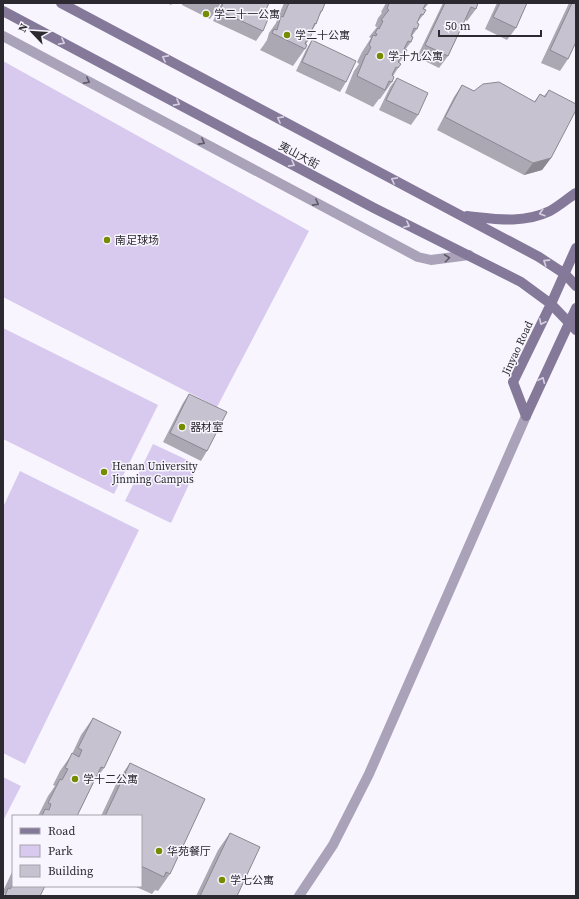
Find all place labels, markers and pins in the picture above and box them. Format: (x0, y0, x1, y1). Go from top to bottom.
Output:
place label: 学二十一公寓 (214, 7, 280, 22)
marker: 学二十一公寓 (201, 9, 211, 19)
place label: 学二十公寓 (295, 28, 350, 43)
marker: 学二十公寓 (282, 30, 292, 40)
place label: 学十九公寓 (388, 49, 443, 64)
marker: 学十九公寓 (375, 51, 385, 61)
place label: 南足球场 (115, 233, 159, 248)
marker: 南足球场 (102, 235, 112, 245)
place label: 器材室 (190, 420, 223, 435)
marker: 器材室 (177, 422, 187, 432)
place label: Henan University Jinming Campus (111, 459, 198, 487)
marker: Henan University Jinming Campus (99, 467, 109, 477)
place label: 学十二公寓 (83, 772, 138, 787)
marker: 学十二公寓 (70, 774, 80, 784)
place label: 华苑餐厅 (167, 844, 211, 859)
marker: 华苑餐厅 (154, 846, 164, 856)
place label: 学七公寓 (230, 873, 274, 888)
marker: 学七公寓 (217, 875, 227, 885)

